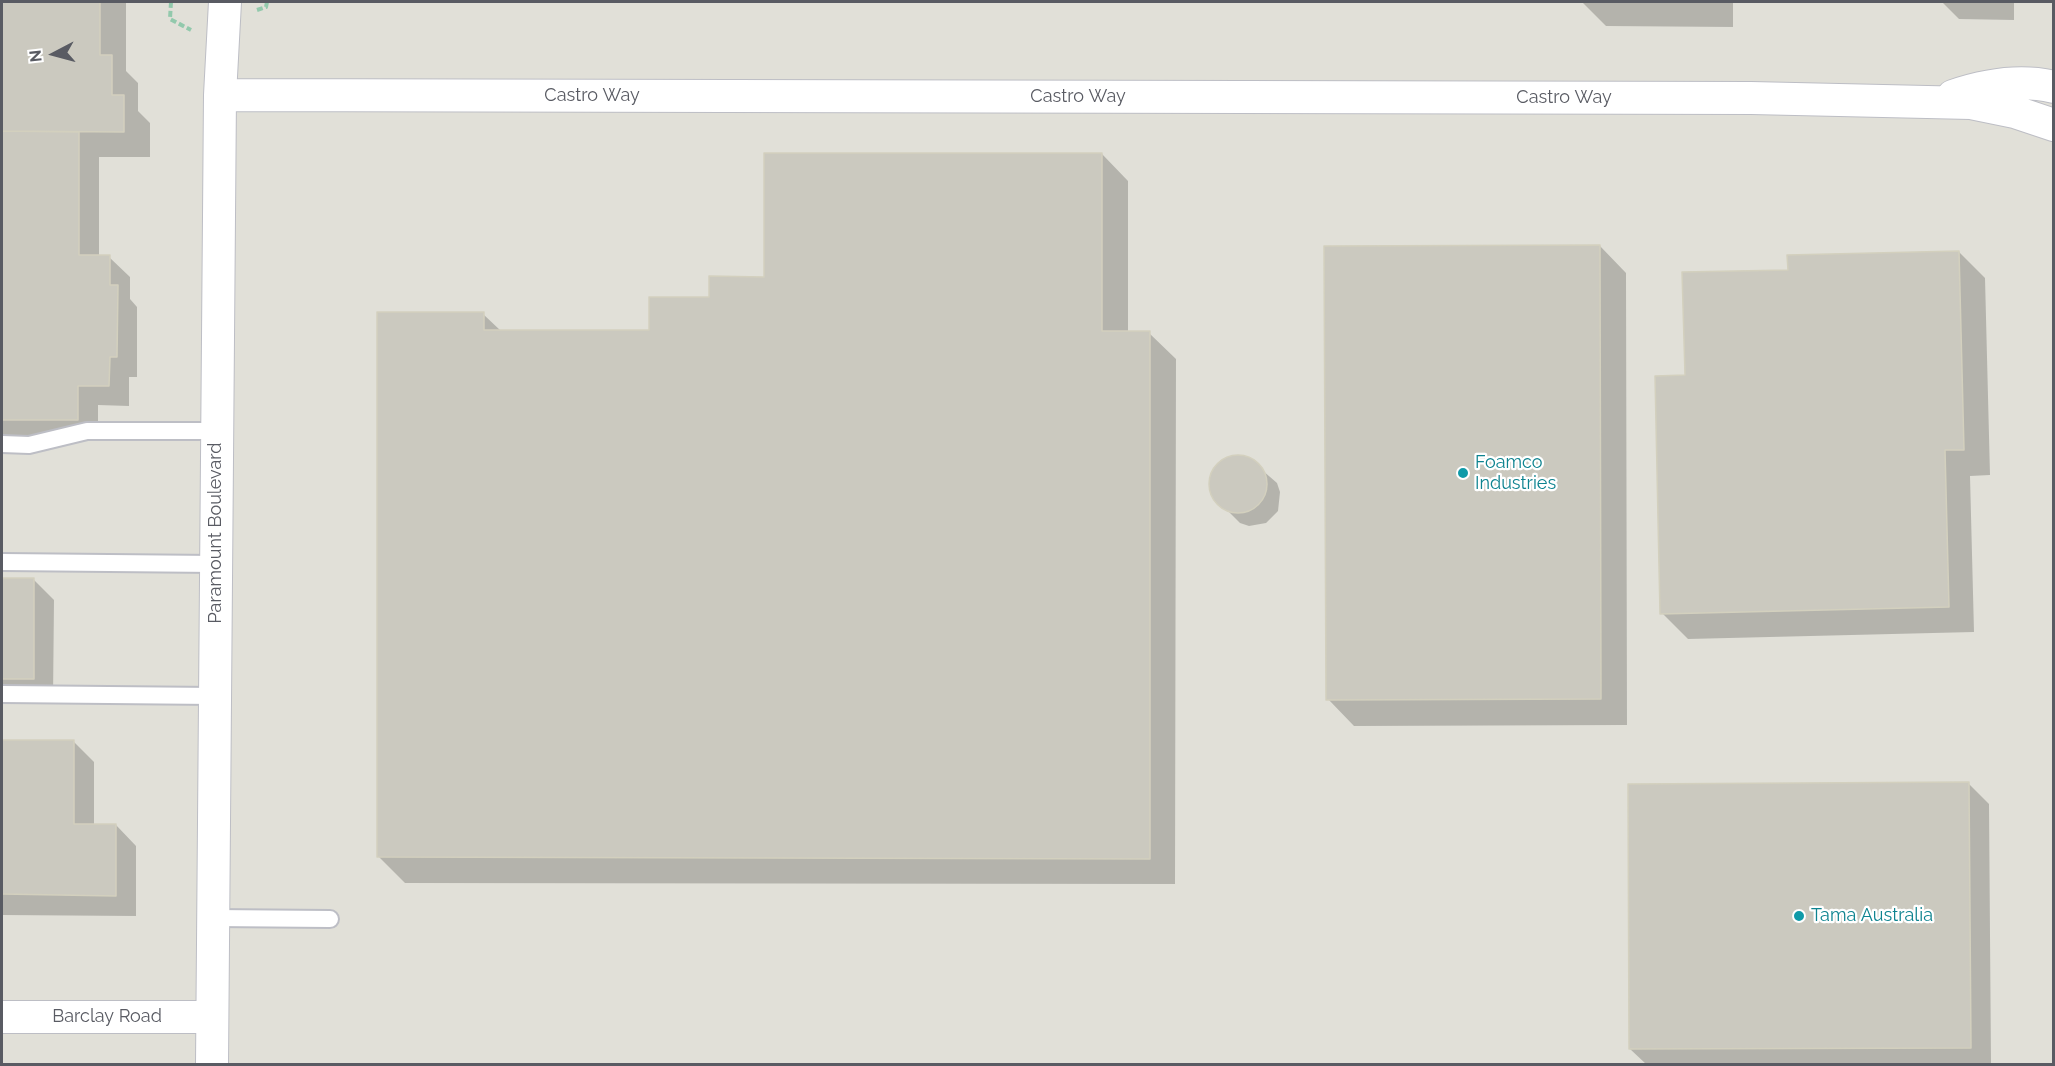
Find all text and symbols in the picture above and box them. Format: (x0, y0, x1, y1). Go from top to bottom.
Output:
north arrow (24, 24, 84, 84)
text: N (26, 49, 46, 63)
street label: Castro Way (544, 85, 640, 107)
street label: Castro Way (1030, 86, 1126, 108)
street label: Castro Way (1516, 87, 1612, 109)
street label: Paramount Boulevard (205, 443, 227, 623)
place label: Foamco Industries (1475, 452, 1556, 494)
marker: Foamco Industries (1456, 466, 1470, 480)
place label: Tama Australia (1811, 905, 1933, 927)
marker: Tama Australia (1792, 909, 1806, 923)
street label: Barclay Road (52, 1006, 162, 1028)

